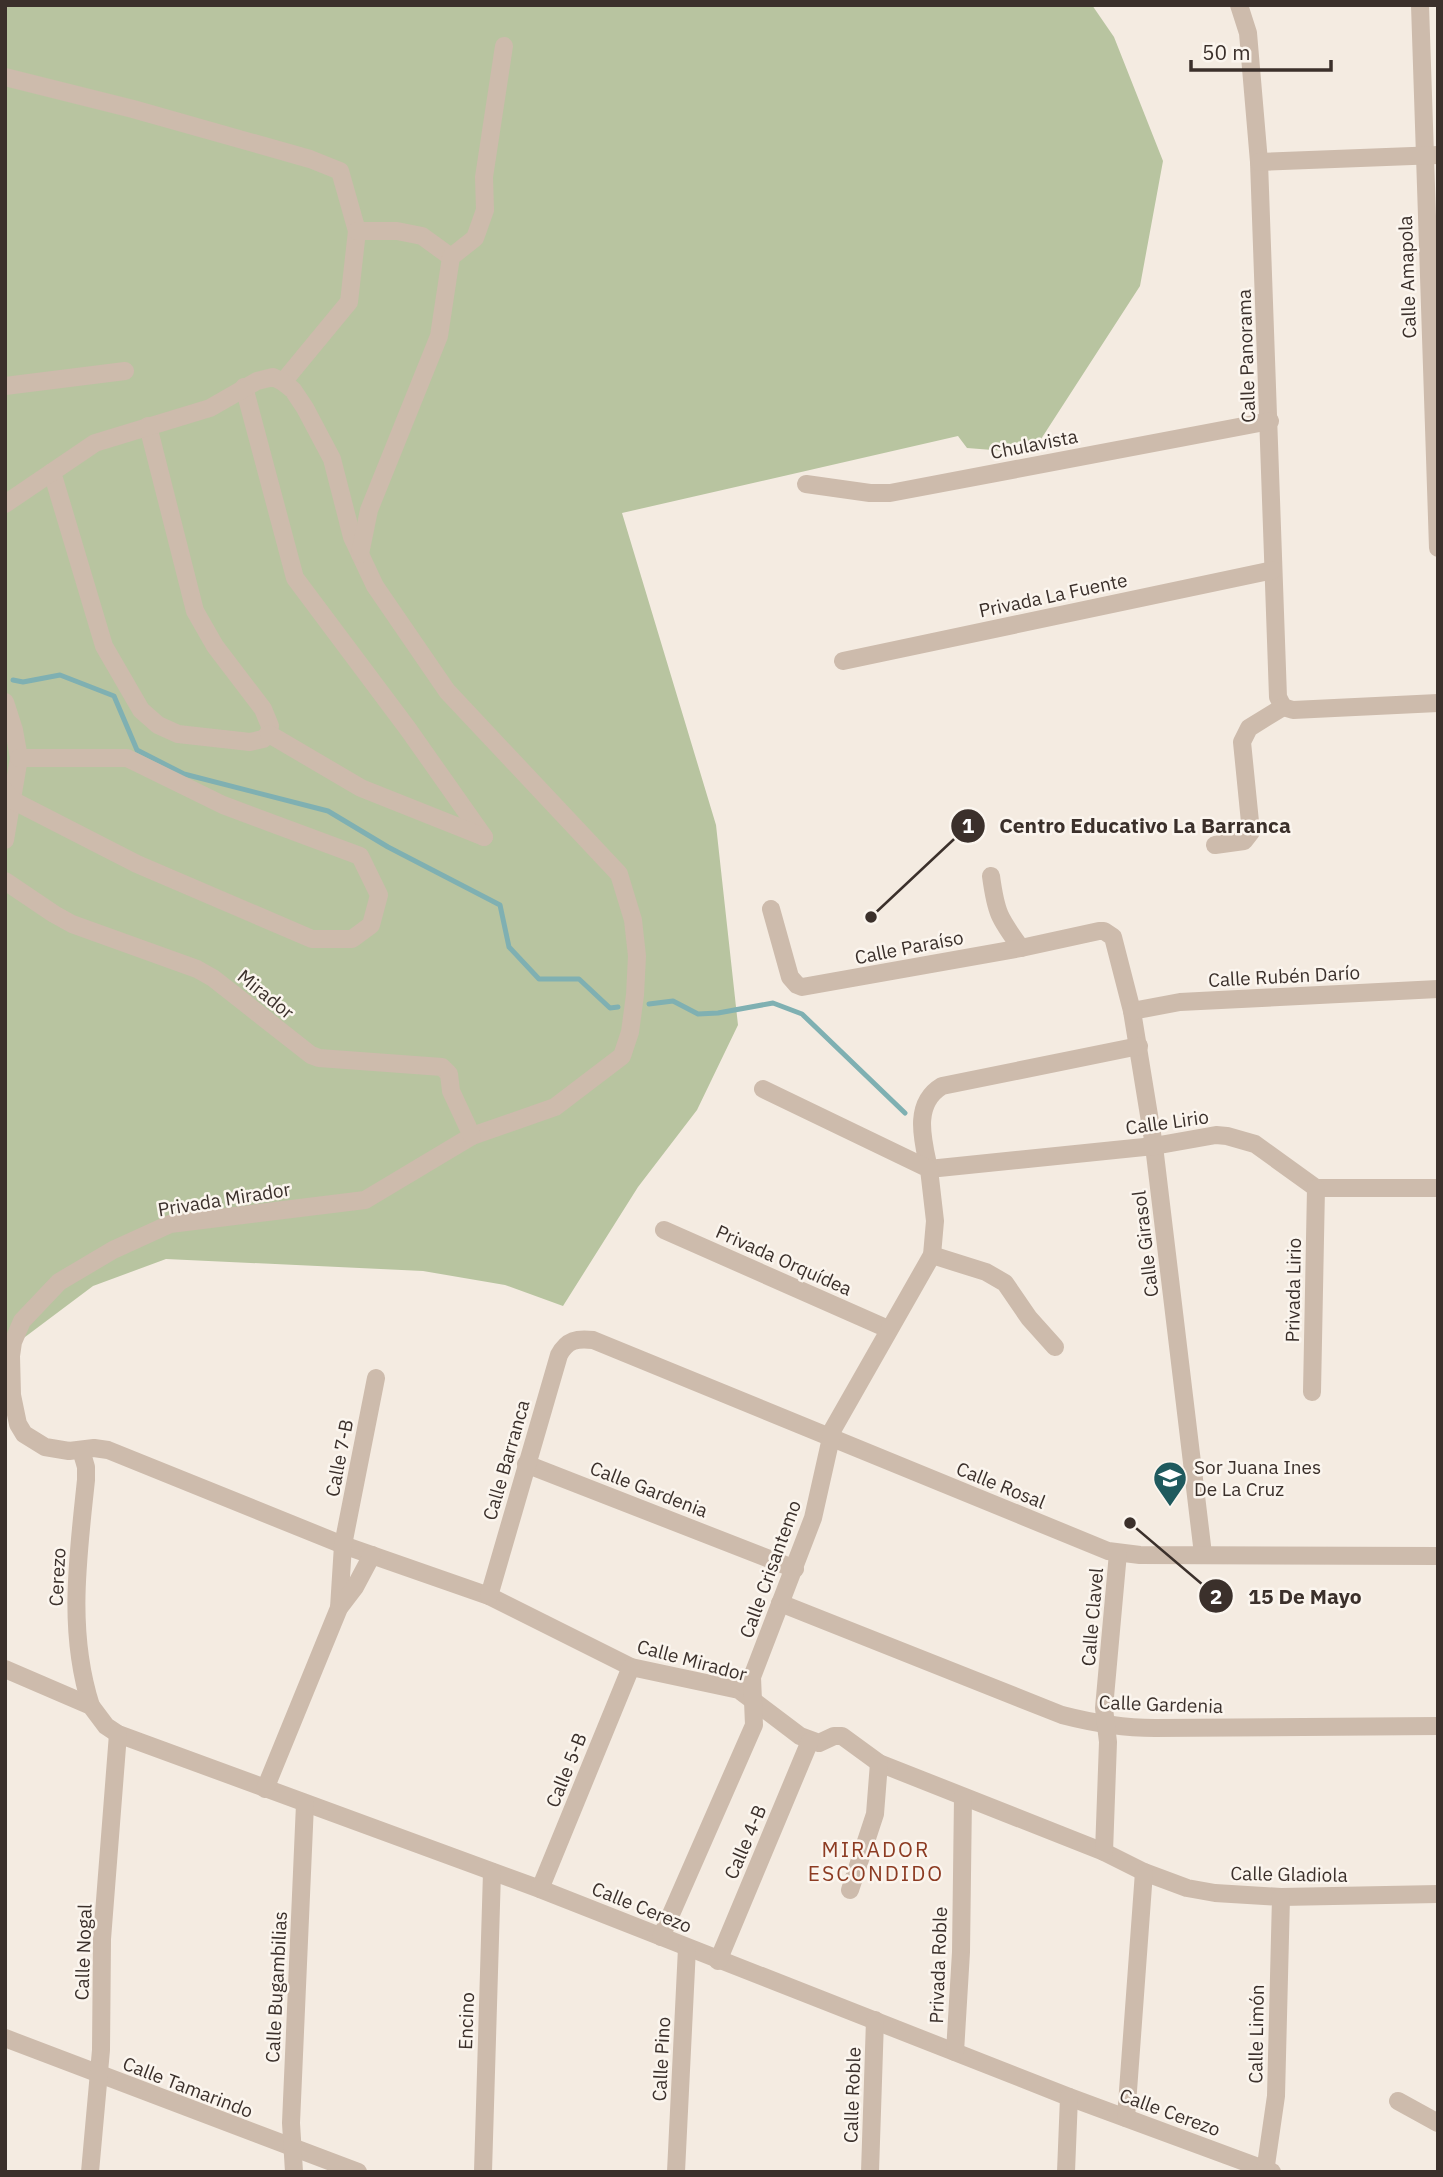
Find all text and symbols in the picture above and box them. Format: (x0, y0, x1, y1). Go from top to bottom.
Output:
scale bar (1191, 28, 1331, 72)
text: 50 m (1202, 38, 1251, 66)
street label: Calle Amapola (1393, 215, 1421, 339)
street label: Calle Panorama (1232, 289, 1260, 423)
street label: Chulavista (988, 424, 1080, 464)
street label: Privada La Fuente (976, 568, 1130, 622)
callout: Centro Educativo La Barranca (951, 805, 1305, 847)
text: 1 (962, 811, 975, 839)
text: Centro Educativo La Barranca (999, 811, 1291, 839)
street label: Calle Paraíso (853, 925, 965, 969)
street label: Calle Rubén Darío (1207, 960, 1361, 992)
street label: Mirador (233, 964, 299, 1024)
street label: Calle Lirio (1124, 1104, 1210, 1140)
street label: Privada Mirador (156, 1177, 292, 1221)
street label: Calle Girasol (1127, 1189, 1163, 1299)
street label: Privada Orquídea (712, 1219, 856, 1301)
street label: Privada Lirio (1280, 1237, 1306, 1343)
street label: Calle Barranca (477, 1397, 535, 1523)
street label: Calle 7-B (320, 1417, 358, 1499)
street label: Calle Gardenia (587, 1455, 711, 1523)
place label: Sor Juana Ines De La Cruz (1194, 1455, 1321, 1501)
street label: Calle Rosal (953, 1456, 1049, 1514)
school or university icon: Sor Juana Ines De La Cruz (1151, 1459, 1189, 1508)
street label: Calle Crisantemo (734, 1497, 806, 1641)
street label: Cerezo (43, 1547, 71, 1607)
street label: Calle Clavel (1076, 1567, 1108, 1667)
callout: 15 De Mayo (1199, 1575, 1375, 1617)
text: 2 (1210, 1582, 1222, 1610)
text: 15 De Mayo (1248, 1582, 1362, 1610)
street label: Calle Mirador (634, 1634, 750, 1686)
street label: Calle Gardenia (1098, 1690, 1224, 1718)
street label: Calle 5-B (540, 1729, 592, 1811)
street label: Calle 4-B (719, 1801, 771, 1883)
district label: MIRADOR ESCONDIDO (808, 1835, 944, 1887)
street label: Calle Gladiola (1230, 1861, 1348, 1887)
street label: Calle Cerezo (588, 1876, 696, 1938)
street label: Calle Nogal (69, 1903, 97, 2001)
street label: Privada Roble (924, 1906, 952, 2024)
street label: Calle Bugambilias (260, 1910, 292, 2064)
street label: Calle Limón (1243, 1984, 1269, 2084)
street label: Encino (453, 1992, 479, 2050)
street label: Calle Pino (647, 2016, 675, 2102)
street label: Calle Roble (838, 2046, 866, 2144)
street label: Calle Tamarindo (119, 2051, 257, 2123)
street label: Calle Cerezo (1116, 2083, 1224, 2141)

